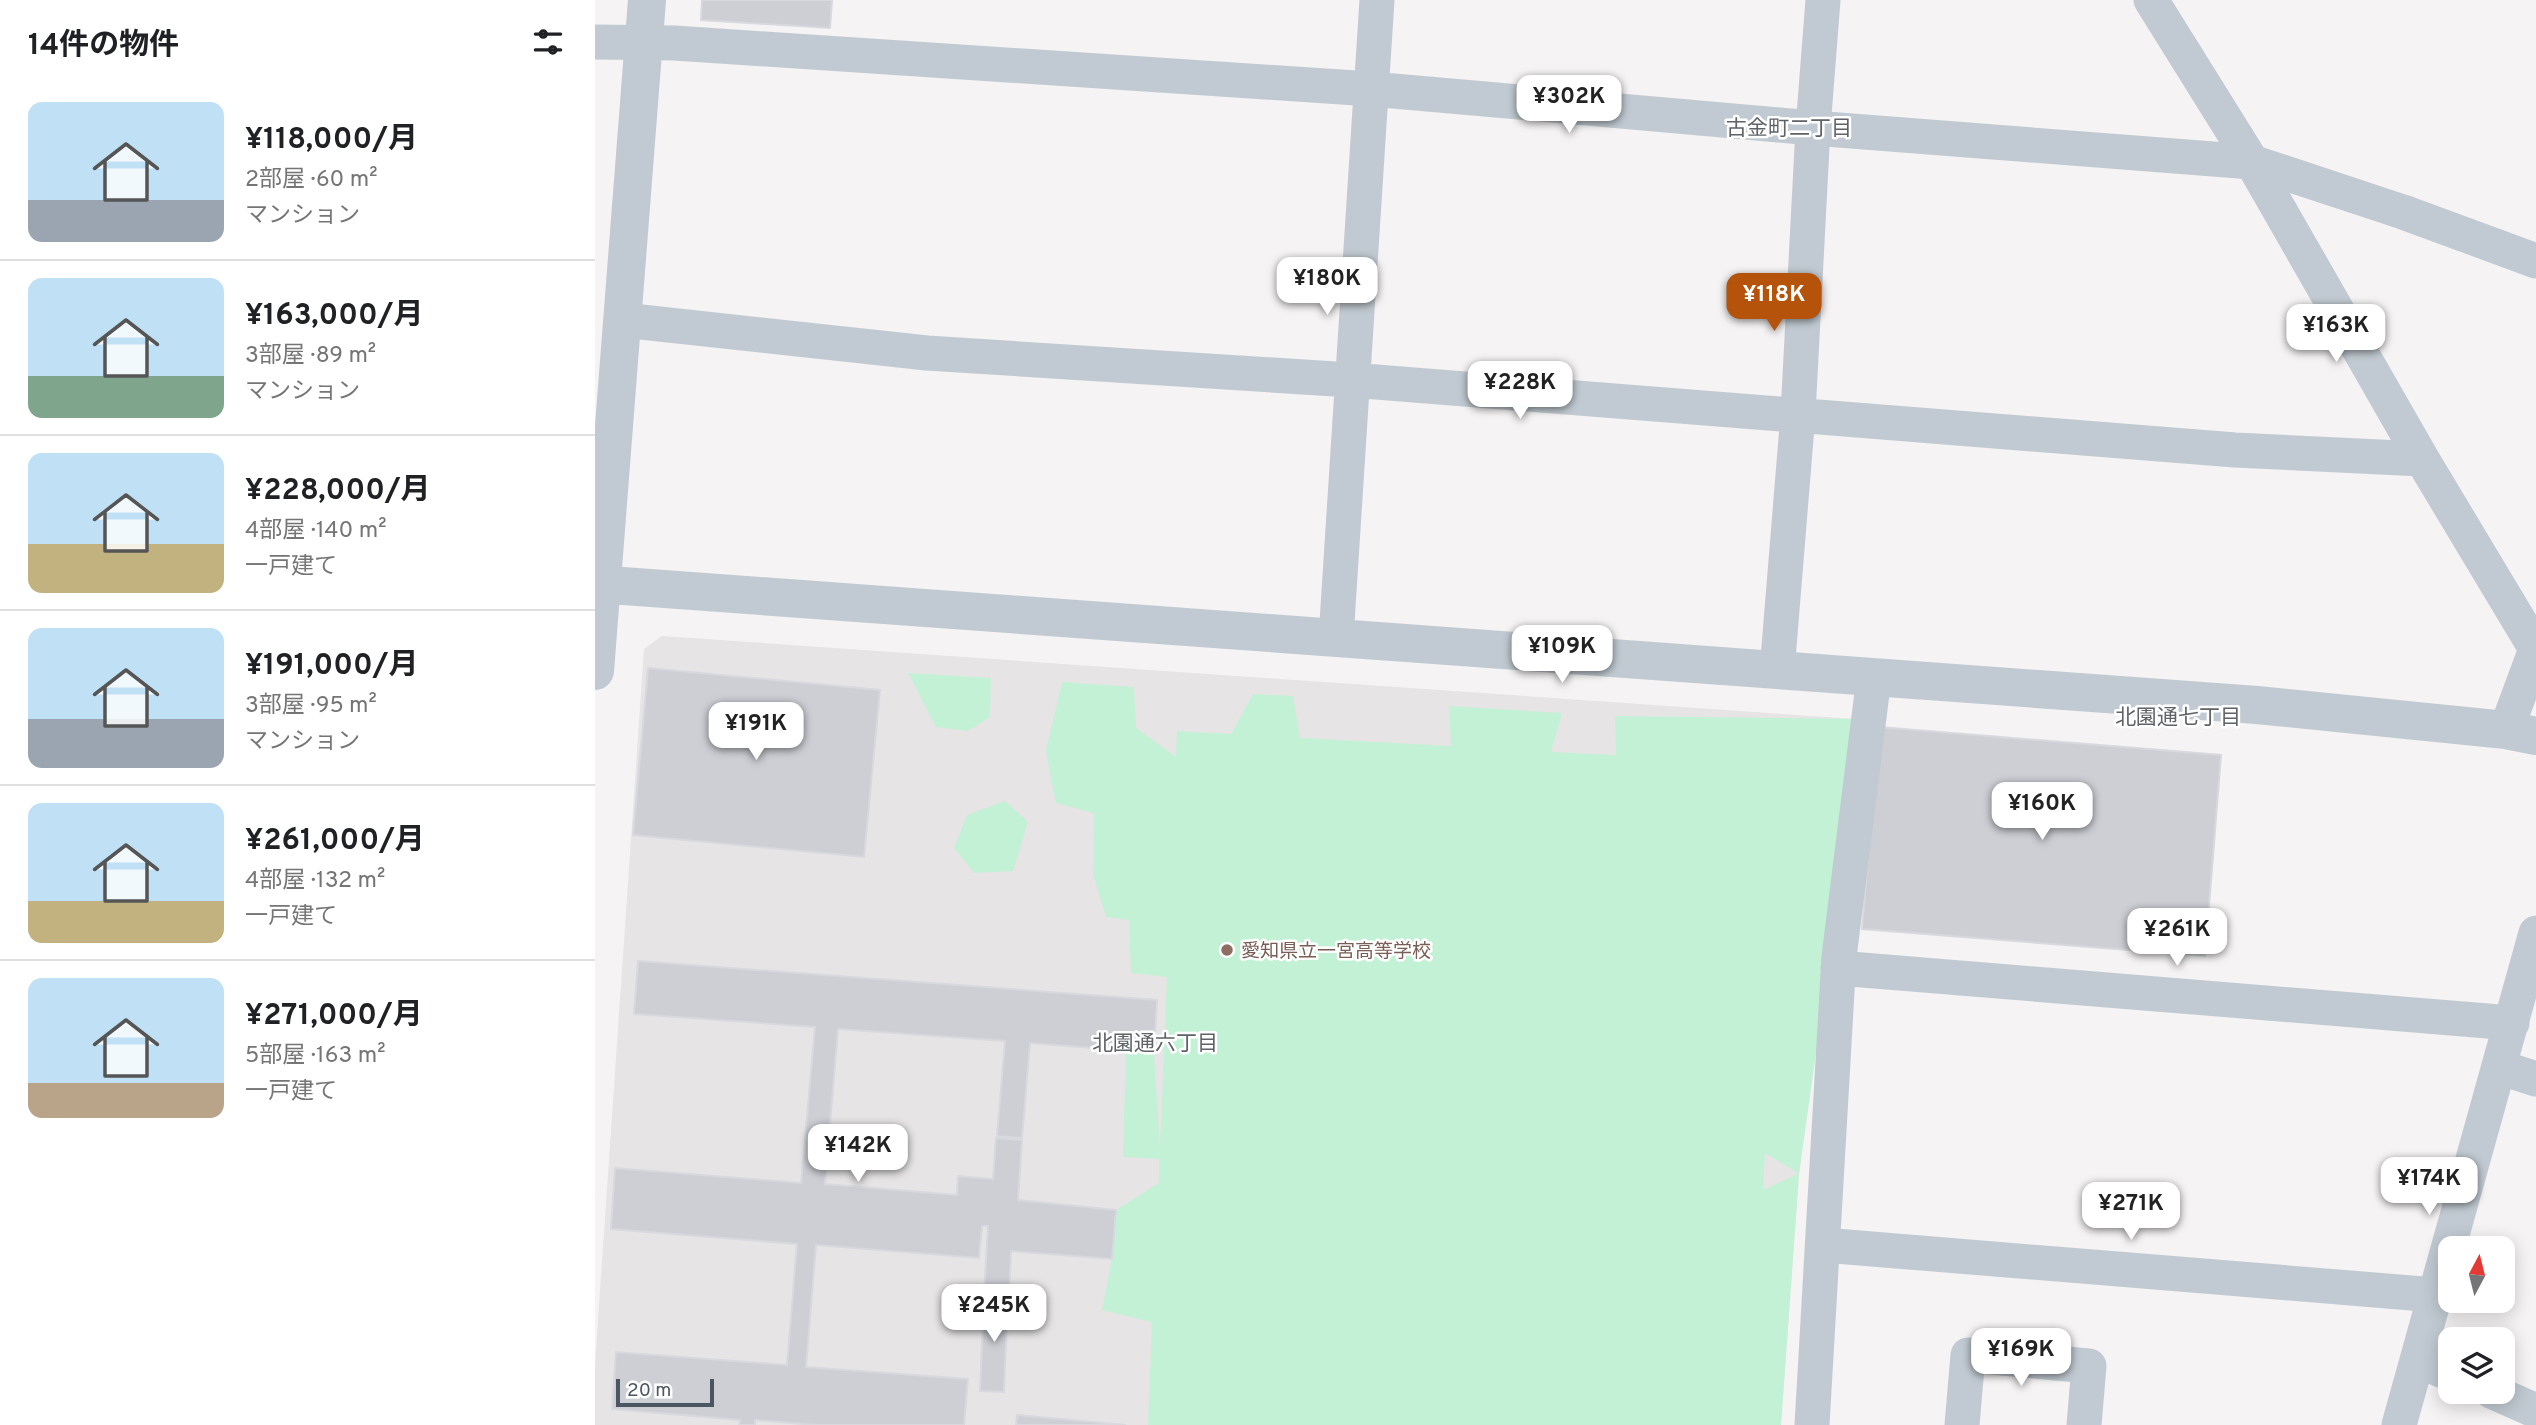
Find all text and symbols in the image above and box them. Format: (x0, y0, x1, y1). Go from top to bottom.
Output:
icon: filters (529, 23, 567, 61)
text: 14件の物件 (28, 28, 179, 65)
pin: ¥302K (1520, 76, 1618, 135)
text: ¥302K (1533, 83, 1605, 112)
district label: 古金町二丁目 (1726, 116, 1852, 143)
text: ¥118,000/月 (245, 122, 418, 159)
icon: home (84, 130, 168, 214)
text: 2部屋 · 60 m² (245, 166, 378, 195)
text: マンション (245, 202, 360, 231)
pin: ¥180K (1278, 258, 1376, 317)
text: ¥180K (1293, 265, 1361, 294)
pin: ¥118K (1725, 274, 1823, 333)
text: ¥118K (1742, 281, 1806, 310)
text: ¥163,000/月 (245, 298, 423, 335)
pin: ¥163K (2287, 304, 2385, 364)
icon: home (84, 306, 168, 390)
text: ¥163K (2302, 312, 2370, 341)
text: 3部屋 · 89 m² (245, 342, 376, 371)
pin: ¥228K (1471, 362, 1569, 421)
text: ¥228K (1484, 369, 1556, 398)
text: マンション (245, 378, 360, 407)
text: ¥228,000/月 (245, 473, 431, 510)
icon: home (84, 481, 168, 565)
text: 4部屋 · 140 m² (245, 517, 386, 546)
text: 一戸建て (245, 553, 337, 582)
pin: ¥109K (1513, 626, 1611, 685)
text: ¥109K (1528, 633, 1596, 662)
text: ¥191,000/月 (245, 648, 419, 685)
icon: home (84, 656, 168, 740)
text: 3部屋 · 95 m² (245, 692, 377, 721)
pin: ¥191K (707, 702, 805, 762)
district label: 北園通七丁目 (2115, 705, 2241, 732)
text: ¥191K (725, 710, 787, 739)
text: マンション (245, 728, 360, 757)
pin: ¥160K (1993, 782, 2091, 842)
text: ¥160K (2008, 790, 2076, 819)
text: ¥261,000/月 (245, 823, 425, 860)
icon: home (84, 831, 168, 915)
text: 4部屋 · 132 m² (245, 867, 385, 896)
text: 一戸建て (245, 903, 337, 932)
pin: ¥261K (2128, 908, 2226, 968)
text: ¥261K (2143, 916, 2211, 945)
place label: 愛知県立一宮高等学校 (1241, 940, 1431, 964)
marker: 愛知県立一宮高等学校 (1219, 942, 1235, 958)
text: ¥271,000/月 (245, 998, 423, 1035)
icon: home (84, 1006, 168, 1090)
district label: 北園通六丁目 (1092, 1031, 1218, 1058)
text: 5部屋 · 163 m² (245, 1042, 385, 1071)
text: 一戸建て (245, 1078, 337, 1107)
pin: ¥142K (809, 1124, 907, 1184)
text: ¥142K (824, 1132, 892, 1161)
pin: ¥174K (2380, 1158, 2478, 1217)
text: ¥174K (2397, 1165, 2461, 1194)
pin: ¥271K (2082, 1182, 2180, 1242)
text: ¥271K (2098, 1190, 2164, 1219)
north arrow (2438, 1236, 2515, 1312)
map controls (2438, 1236, 2515, 1404)
pin: ¥245K (945, 1284, 1043, 1344)
text: ¥245K (957, 1292, 1031, 1321)
button: layers (2438, 1327, 2515, 1404)
pin: ¥169K (1972, 1328, 2070, 1388)
text: ¥169K (1987, 1336, 2055, 1365)
scale bar (616, 1376, 714, 1408)
text: 20 m (627, 1379, 671, 1403)

